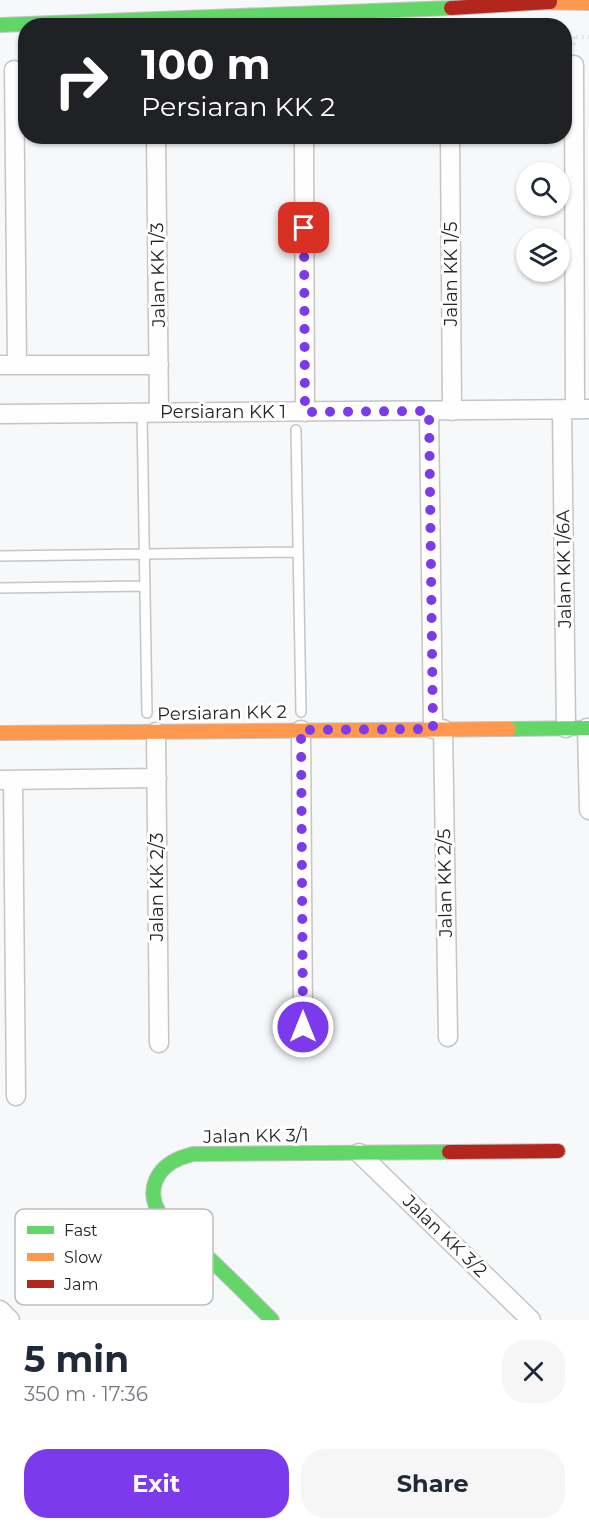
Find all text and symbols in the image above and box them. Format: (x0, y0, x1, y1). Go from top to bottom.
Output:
text: 100 m (141, 38, 270, 90)
icon: right (42, 42, 120, 120)
text: Persiaran KK 2 (141, 90, 335, 123)
map controls (516, 162, 570, 282)
button: search (516, 162, 570, 216)
pin (278, 202, 329, 253)
icon: arrive (287, 211, 320, 244)
street label: Jalan KK 1/5 (440, 221, 462, 328)
street label: Jalan KK 1/3 (146, 222, 170, 329)
button: layers (516, 228, 570, 282)
street label: Persiaran KK 1 (160, 401, 286, 423)
street label: Jalan KK 1/6A (552, 509, 576, 629)
street label: Persiaran KK 2 (157, 701, 287, 725)
street label: Jalan KK 2/5 (433, 828, 457, 939)
street label: Jalan KK 2/3 (146, 833, 168, 942)
position arrow (271, 995, 335, 1059)
street label: Jalan KK 3/1 (202, 1124, 309, 1148)
street label: Jalan KK 3/2 (398, 1190, 492, 1282)
legend (15, 1209, 213, 1305)
text: Fast (64, 1221, 98, 1240)
text: Slow (64, 1248, 102, 1267)
text: Jam (63, 1275, 98, 1294)
text: 5 min (24, 1337, 129, 1381)
button: close (502, 1340, 565, 1403)
text: 350 m · 17:36 (24, 1382, 148, 1406)
button: Exit (24, 1449, 289, 1518)
button: Share (301, 1449, 565, 1518)

